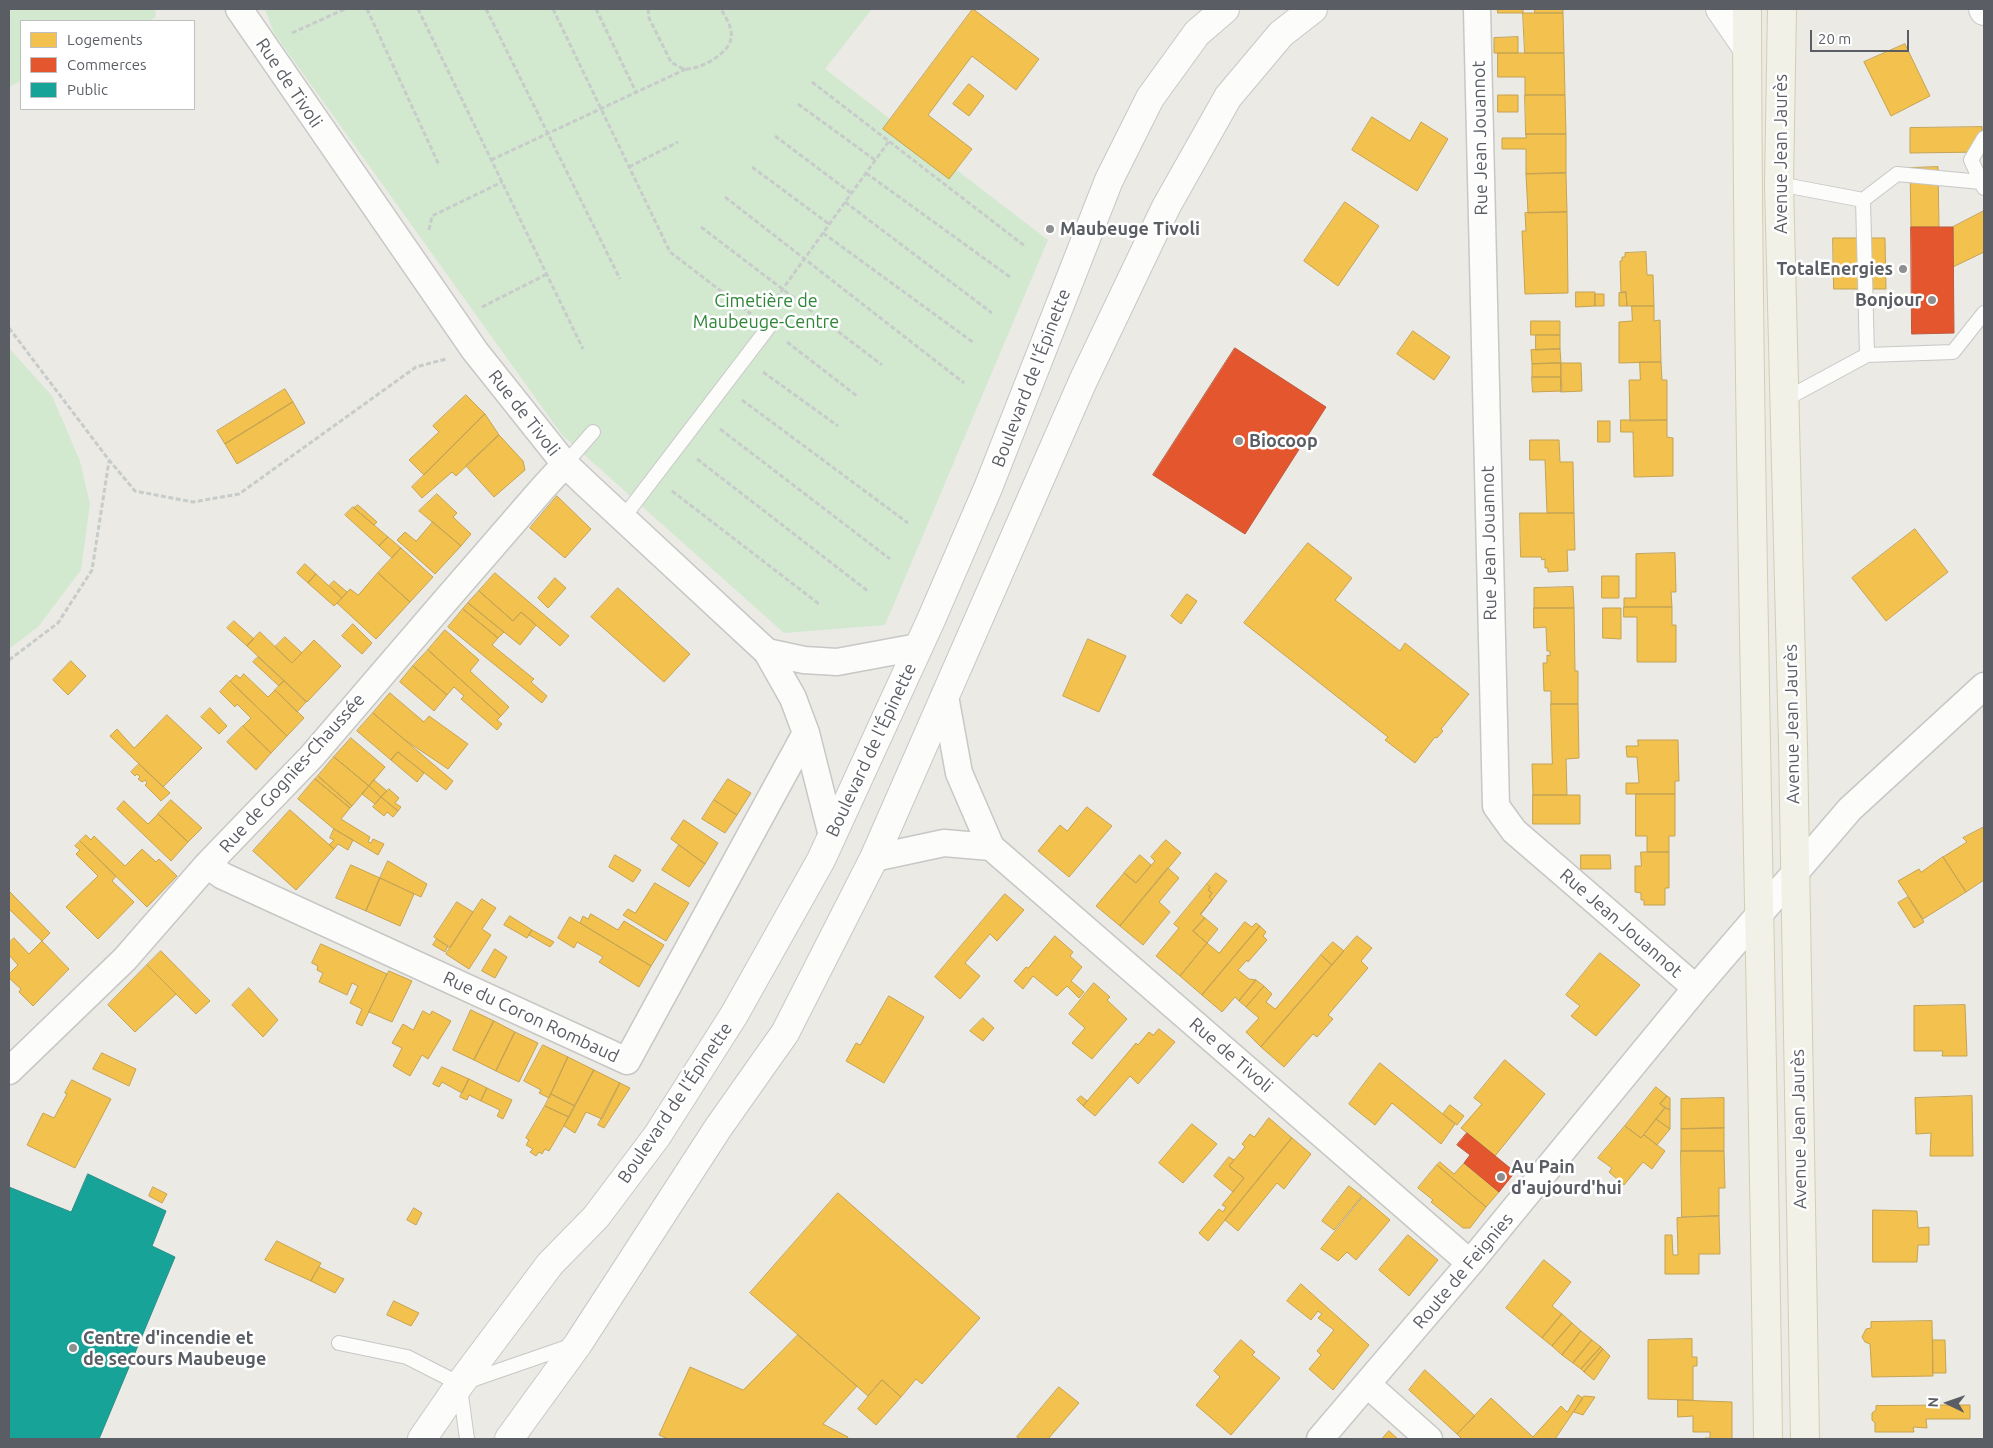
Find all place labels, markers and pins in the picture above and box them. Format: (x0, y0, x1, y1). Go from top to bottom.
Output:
place label: Maubeuge Tivoli (1060, 218, 1200, 240)
marker: Maubeuge Tivoli (1044, 223, 1056, 235)
place label: TotalEnergies (1777, 258, 1893, 280)
marker: TotalEnergies (1897, 263, 1909, 275)
place label: Bonjour (1855, 289, 1922, 311)
marker: Bonjour (1926, 294, 1938, 306)
place label: Biocoop (1249, 430, 1318, 452)
marker: Biocoop (1233, 435, 1245, 447)
place label: Au Pain d'aujourd'hui (1511, 1156, 1622, 1198)
marker: Au Pain d'aujourd'hui (1495, 1171, 1507, 1183)
place label: Centre d'incendie et de secours Maubeuge (83, 1327, 266, 1370)
marker: Centre d'incendie et de secours Maubeuge (67, 1342, 79, 1354)

